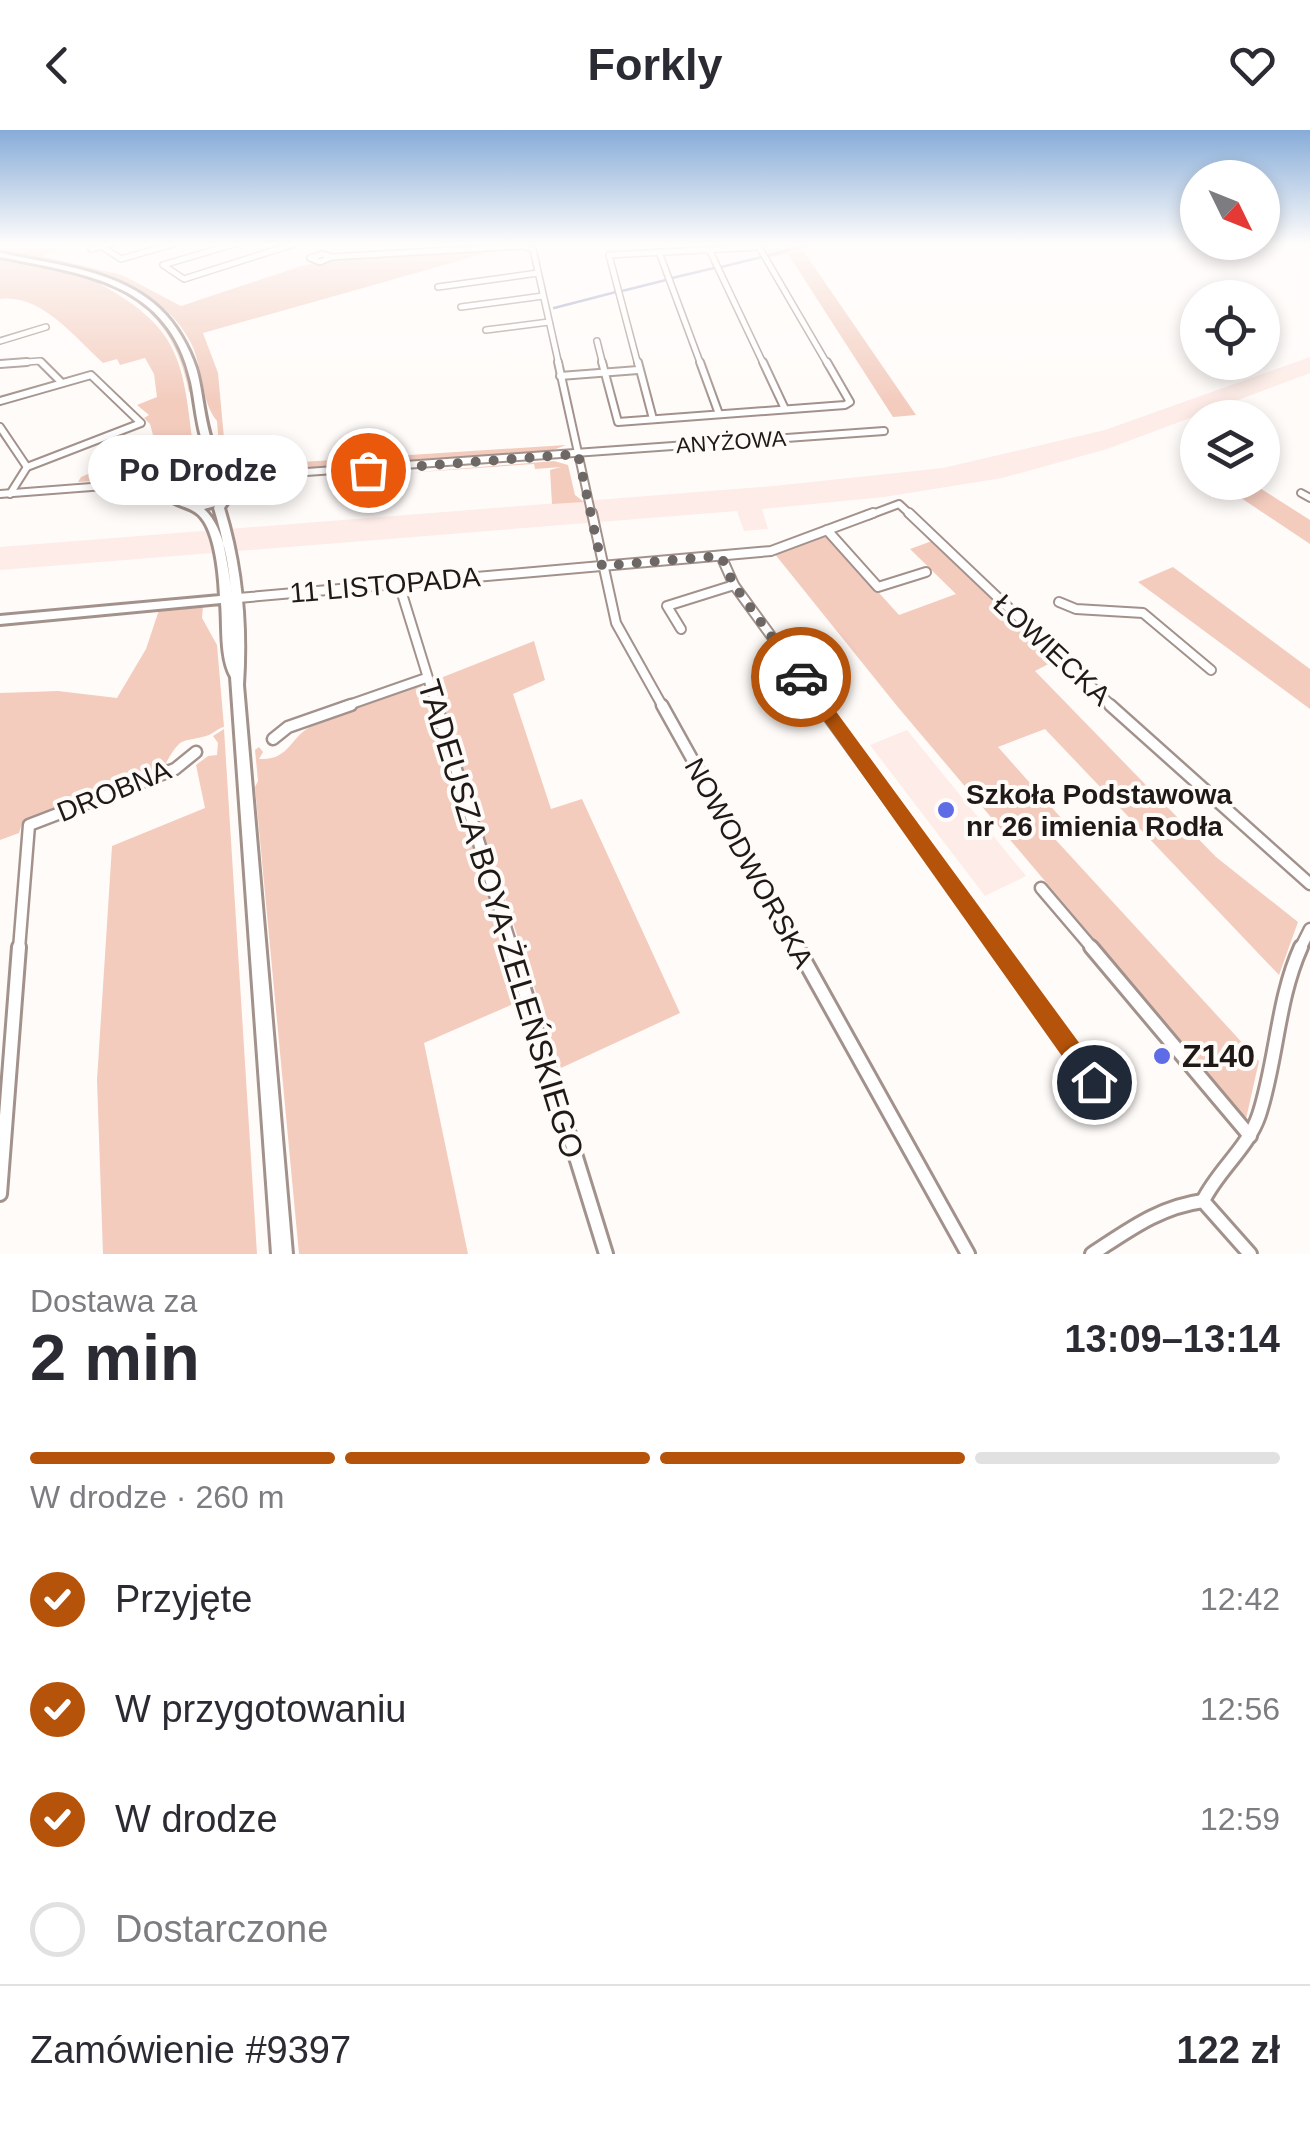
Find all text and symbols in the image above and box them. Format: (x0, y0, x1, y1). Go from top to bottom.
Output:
icon: back (30, 38, 85, 93)
icon: heart (1225, 38, 1280, 93)
text: Forkly (587, 39, 723, 90)
north arrow (1180, 160, 1280, 260)
map controls (1180, 160, 1280, 500)
button: locate (1180, 280, 1280, 380)
button: layers (1180, 400, 1280, 500)
street label: ANYŻOWA (675, 426, 787, 458)
pin (326, 428, 411, 513)
callout: Po Drodze (88, 435, 308, 505)
icon: bag (341, 443, 396, 498)
text: Po Drodze (119, 452, 277, 488)
street label: 11 LISTOPADA (288, 561, 482, 609)
street label: ŁOWIECKA (987, 588, 1117, 712)
courier (751, 627, 851, 727)
icon: car (774, 650, 829, 705)
street label: TADEUSZA BOYA-ŻELEŃSKIEGO (411, 675, 591, 1163)
street label: NOWODWORSKA (679, 753, 820, 974)
street label: DROBNA (53, 754, 176, 828)
place label: Szkoła Podstawowa nr 26 imienia Rodła (966, 779, 1232, 842)
marker: Szkoła Podstawowa nr 26 imienia Rodła (935, 799, 957, 821)
place label: Z140 (1182, 1038, 1255, 1074)
pin (1052, 1040, 1137, 1125)
marker: Z140 (1151, 1045, 1173, 1067)
icon: home (1067, 1055, 1122, 1110)
text: Dostawa za (30, 1283, 197, 1319)
text: 13:09–13:14 (1064, 1318, 1280, 1360)
text: 2 min (30, 1321, 200, 1394)
text: W drodze · 260 m (30, 1479, 284, 1515)
icon: check (30, 1572, 85, 1627)
text: Przyjęte (115, 1578, 252, 1620)
text: 12:42 (1200, 1581, 1280, 1617)
icon: check (30, 1682, 85, 1737)
text: W przygotowaniu (115, 1688, 406, 1730)
text: 12:56 (1200, 1691, 1280, 1727)
icon: check (30, 1792, 85, 1847)
text: W drodze (115, 1798, 278, 1840)
text: 12:59 (1200, 1801, 1280, 1837)
text: Dostarczone (115, 1908, 328, 1950)
text: Zamówienie #9397 (30, 2029, 351, 2071)
text: 122 zł (1176, 2029, 1280, 2071)

